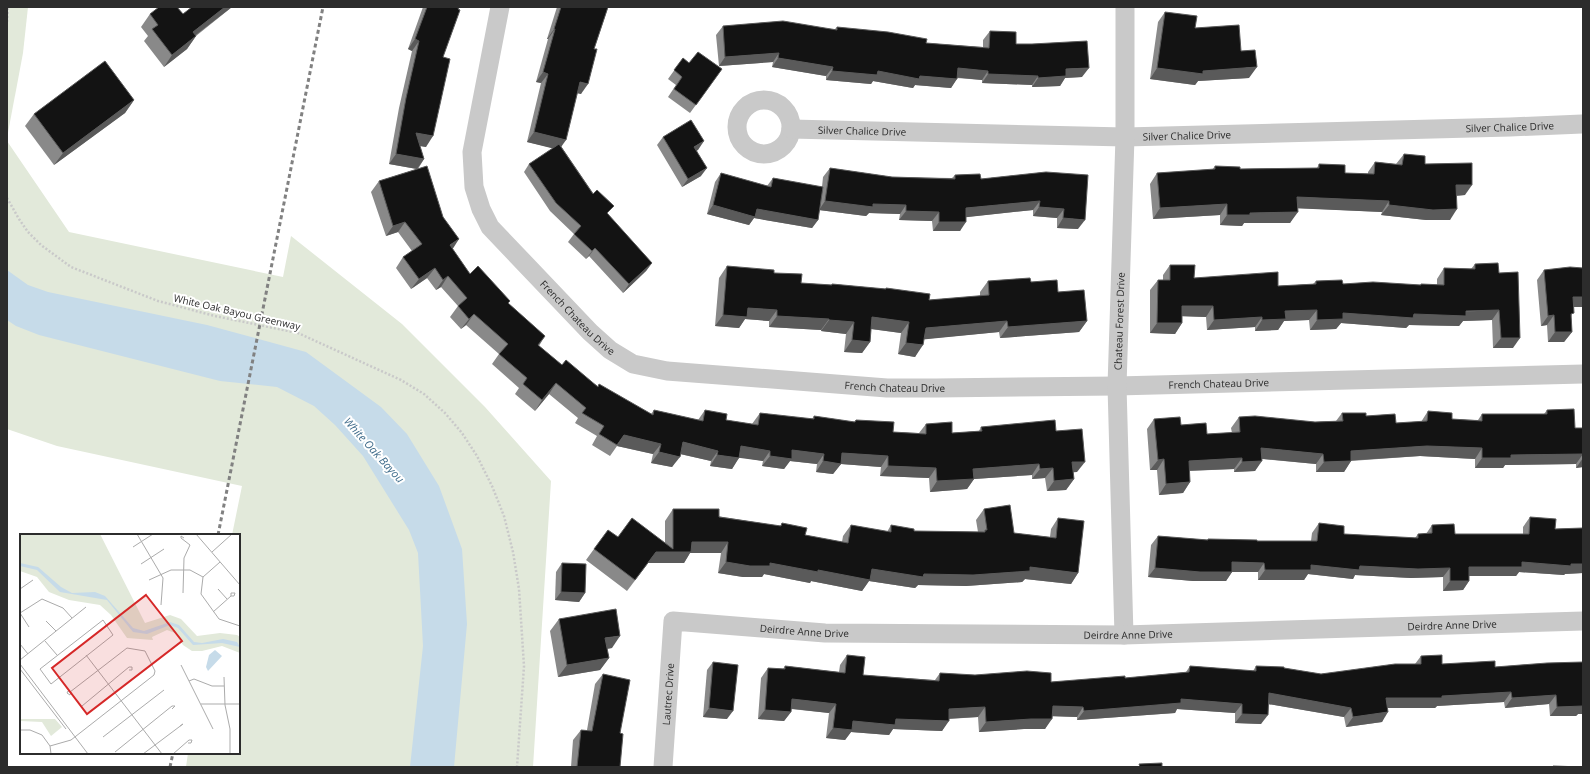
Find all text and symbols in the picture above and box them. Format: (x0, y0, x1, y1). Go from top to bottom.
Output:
street label: Silver Chalice Drive (1465, 118, 1555, 135)
street label: Silver Chalice Drive (818, 123, 907, 139)
street label: Silver Chalice Drive (1142, 127, 1232, 144)
street label: Chateau Forest Drive (1111, 272, 1128, 370)
street label: French Chateau Drive (537, 277, 618, 358)
street label: White Oak Bayou Greenway (172, 291, 303, 334)
street label: French Chateau Drive (1168, 375, 1270, 392)
street label: French Chateau Drive (844, 378, 946, 395)
water label: White Oak Bayou (341, 414, 408, 486)
inset map (20, 534, 240, 754)
street label: Deirdre Anne Drive (1407, 617, 1497, 633)
street label: Deirdre Anne Drive (759, 621, 849, 640)
street label: Deirdre Anne Drive (1083, 627, 1173, 642)
street label: Lautrec Drive (659, 662, 677, 726)

